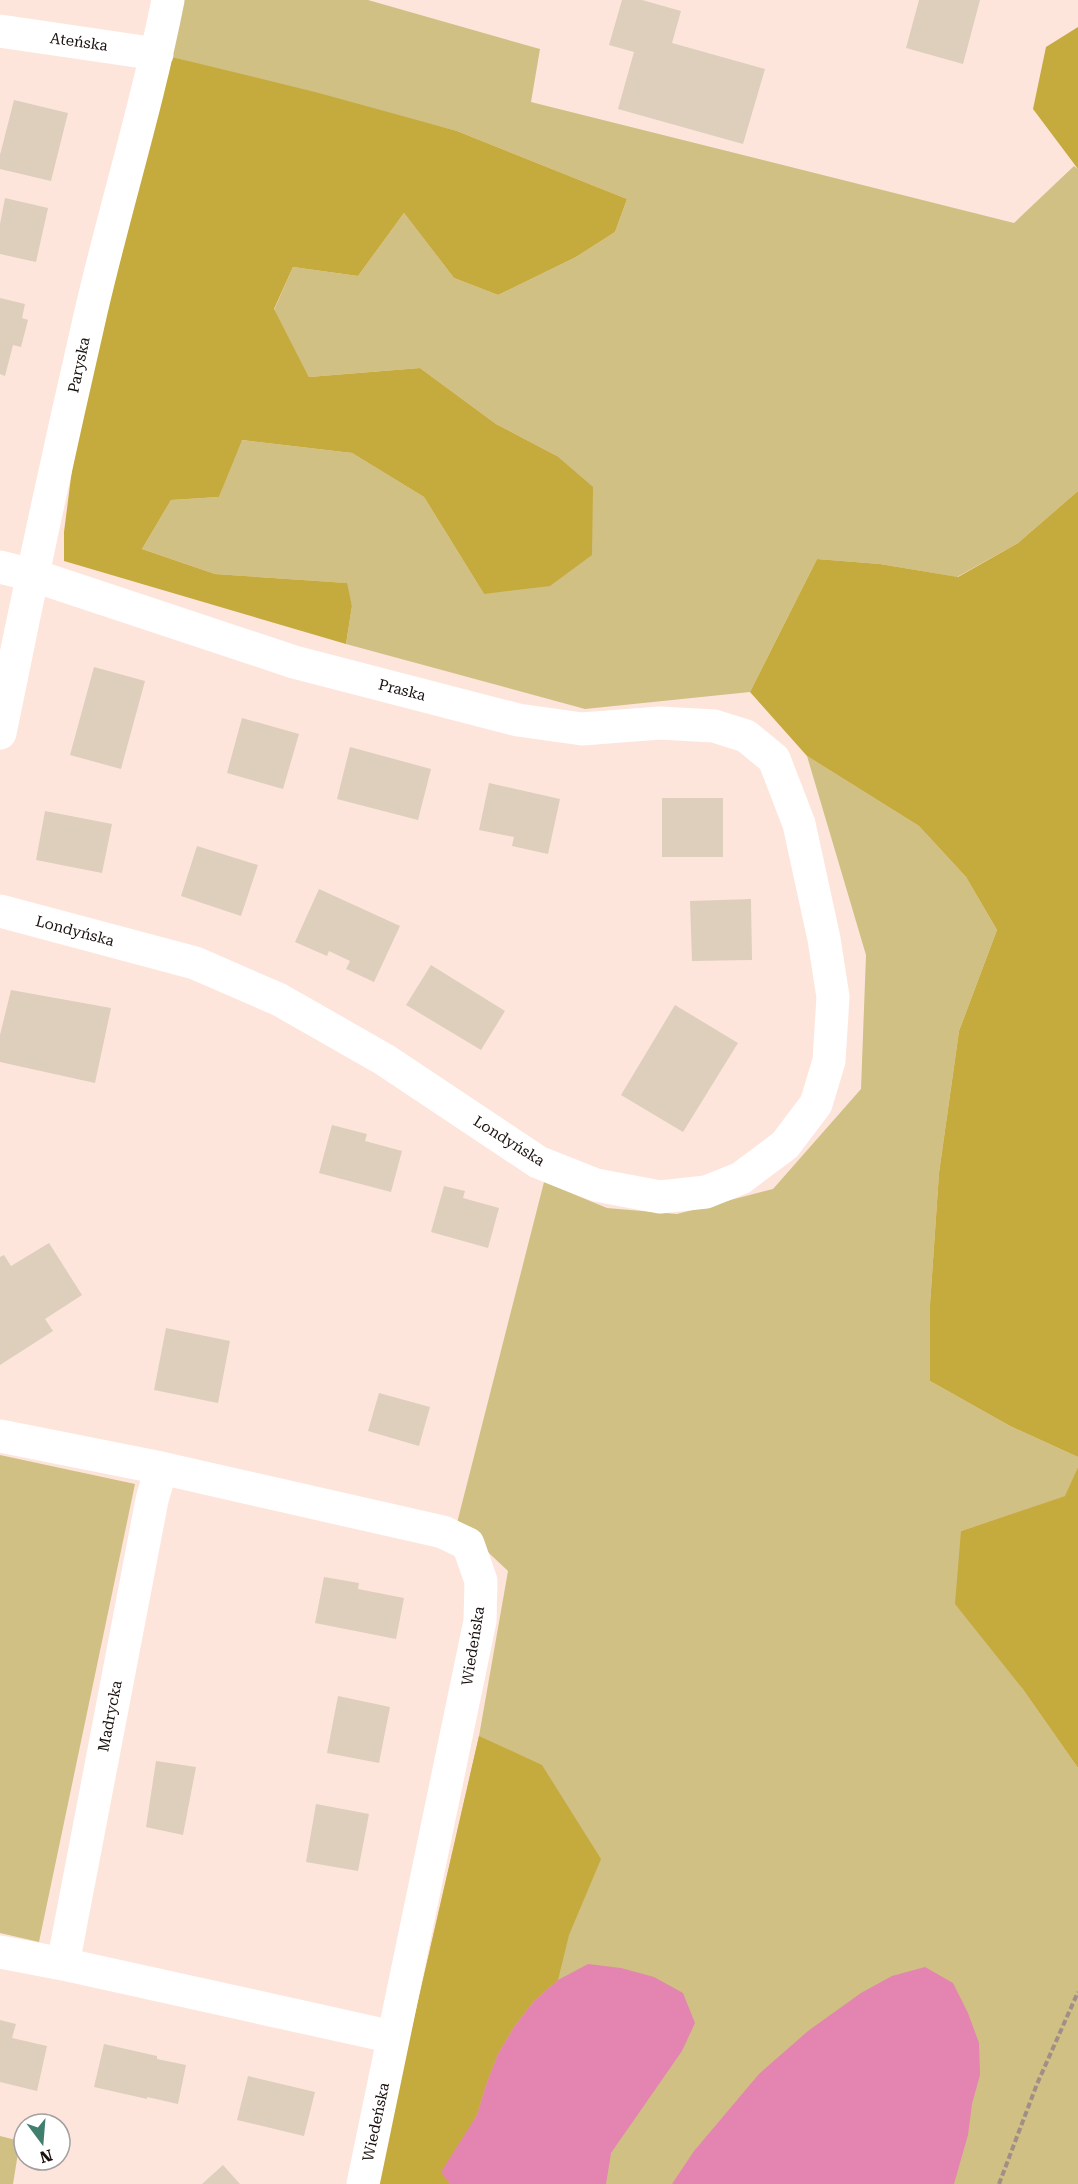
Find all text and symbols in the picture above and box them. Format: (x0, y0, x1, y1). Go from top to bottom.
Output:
street label: Ateńska (49, 29, 109, 55)
street label: Paryska (64, 335, 94, 395)
street label: Praska (376, 675, 428, 705)
street label: Londyńska (34, 912, 116, 950)
street label: Londyńska (470, 1112, 548, 1170)
street label: Wiedeńska (458, 1605, 488, 1687)
street label: Madrycka (94, 1679, 126, 1753)
street label: Wiedeńska (359, 2081, 393, 2163)
north arrow (12, 2112, 72, 2172)
text: N (37, 2145, 55, 2167)

